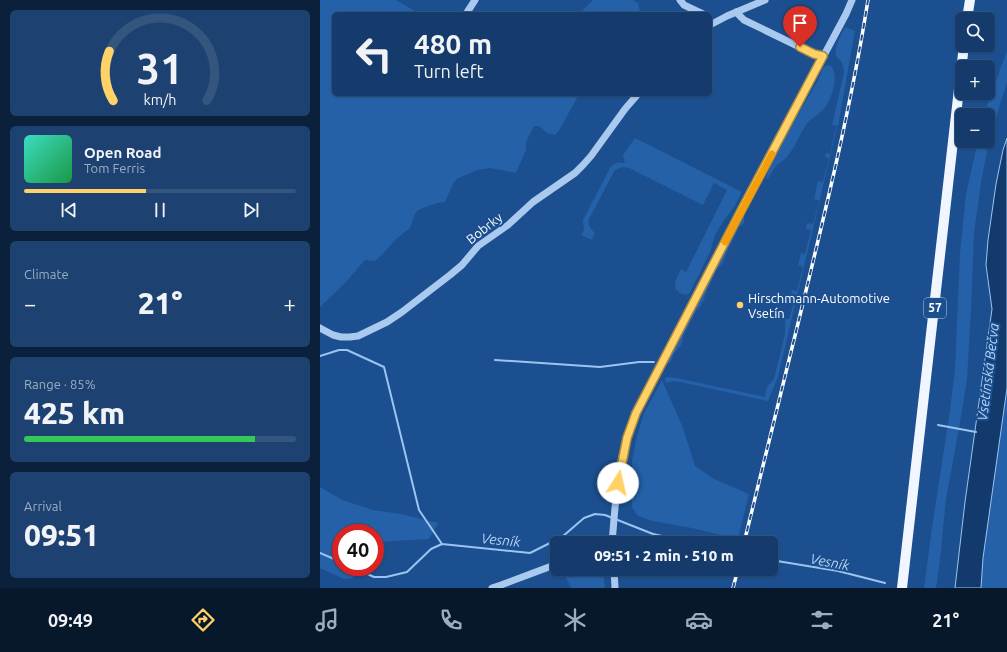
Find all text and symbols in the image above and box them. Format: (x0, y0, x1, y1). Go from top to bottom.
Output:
pin (783, 6, 817, 47)
icon: arrive (789, 12, 811, 34)
map controls (955, 12, 995, 148)
button: search (955, 12, 995, 52)
icon: left (348, 28, 400, 80)
text: 480 m (414, 28, 492, 59)
text: 31 (137, 45, 183, 92)
button: + (955, 60, 995, 100)
text: Turn left (414, 61, 484, 81)
text: km/h (144, 91, 176, 107)
button: − (955, 108, 995, 148)
text: Open Road (84, 144, 161, 161)
text: Tom Ferris (84, 161, 145, 175)
icon: previous (58, 199, 80, 221)
icon: pause (149, 199, 171, 221)
icon: next (240, 199, 262, 221)
street label: Bobrky (463, 210, 505, 246)
text: Climate (24, 267, 69, 281)
text: 21° (138, 286, 182, 320)
text: − (24, 291, 36, 316)
text: + (284, 291, 296, 316)
place label: Hirschmann-Automotive Vsetín (748, 291, 890, 320)
road number: 57 (924, 298, 946, 318)
marker: Hirschmann-Automotive Vsetín (735, 300, 745, 310)
water label: Vsetínská Bečva (974, 322, 1002, 422)
text: Range · 85% (24, 377, 96, 391)
text: 425 km (24, 396, 125, 430)
position arrow (597, 462, 639, 504)
text: Arrival (24, 499, 62, 513)
text: 09:51 (24, 518, 99, 552)
speed limit sign: 40 (332, 524, 384, 576)
water label: Vesník (480, 530, 522, 550)
text: 09:51 · 2 min · 510 m (594, 547, 734, 564)
water label: Vesník (809, 550, 852, 574)
icon: directions (189, 606, 217, 634)
icon: music (313, 606, 341, 634)
icon: phone (437, 606, 465, 634)
icon: climate (561, 606, 589, 634)
icon: car (685, 606, 713, 634)
icon: filters (808, 606, 836, 634)
text: 09:49 (48, 610, 93, 630)
text: 21° (932, 610, 959, 630)

